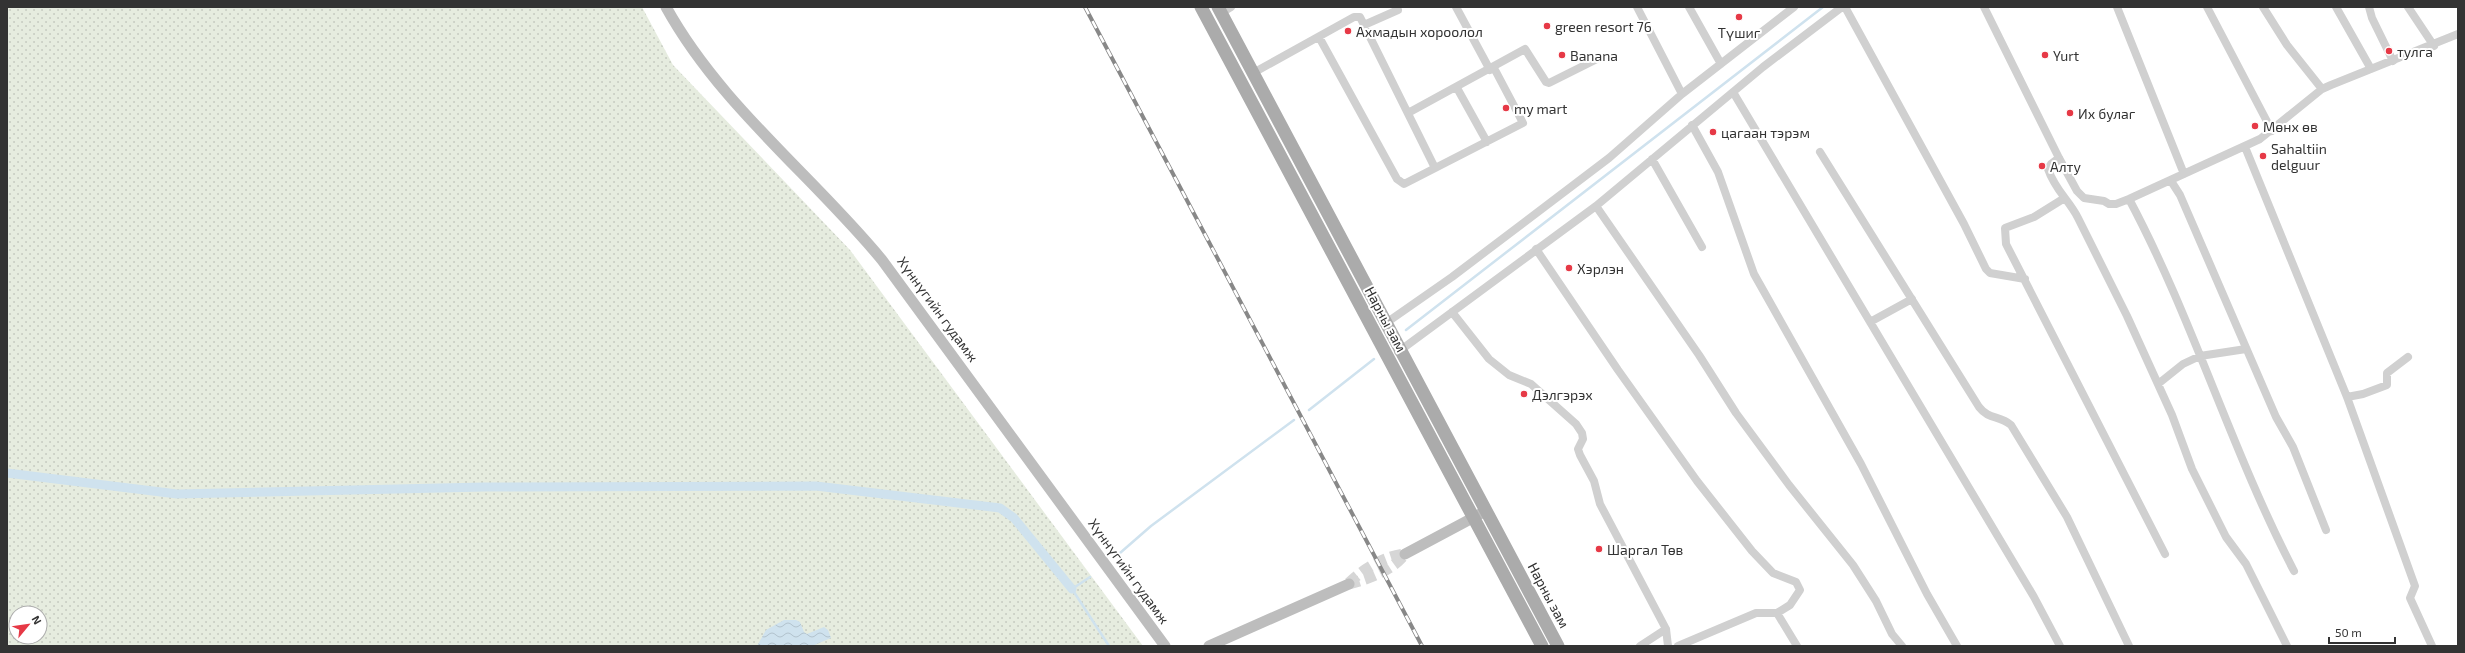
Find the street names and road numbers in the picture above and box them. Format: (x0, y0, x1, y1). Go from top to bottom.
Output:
street label: Хүннүгийн гудамж (894, 253, 982, 365)
street label: Нарны зам (1362, 283, 1410, 355)
street label: Хүннүгийн гудамж (1085, 515, 1173, 627)
street label: Нарны зам (1525, 559, 1573, 631)

